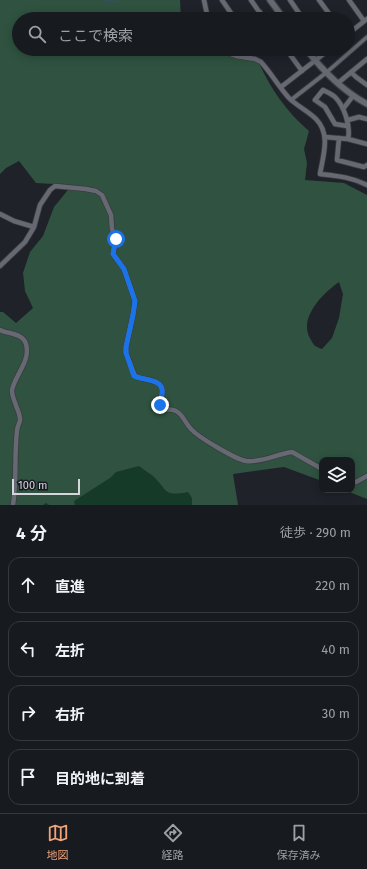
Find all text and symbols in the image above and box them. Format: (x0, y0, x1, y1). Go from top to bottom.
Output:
search box (12, 12, 355, 56)
icon: search (26, 23, 48, 45)
text: ここで検索 (58, 27, 133, 45)
route start (107, 230, 125, 248)
route end (151, 396, 169, 414)
map controls (319, 457, 355, 493)
button: layers (319, 457, 355, 493)
scale bar (12, 477, 80, 496)
text: 100 m (18, 479, 47, 492)
text: 4 分 (16, 523, 47, 544)
text: 徒歩 · 290 m (280, 525, 351, 540)
icon: ahead (17, 574, 39, 596)
text: 直進 (55, 578, 85, 596)
text: 220 m (315, 578, 350, 593)
icon: left (17, 638, 39, 660)
text: 左折 (55, 642, 85, 660)
text: 40 m (321, 642, 350, 657)
icon: right (17, 702, 39, 724)
text: 右折 (55, 706, 85, 724)
text: 30 m (322, 706, 350, 721)
icon: arrive (17, 766, 39, 788)
text: 目的地に到着 (55, 770, 145, 788)
tab: 地図 (47, 822, 69, 862)
tab: 経路 (162, 822, 184, 862)
tab: 保存済み (277, 822, 321, 862)

